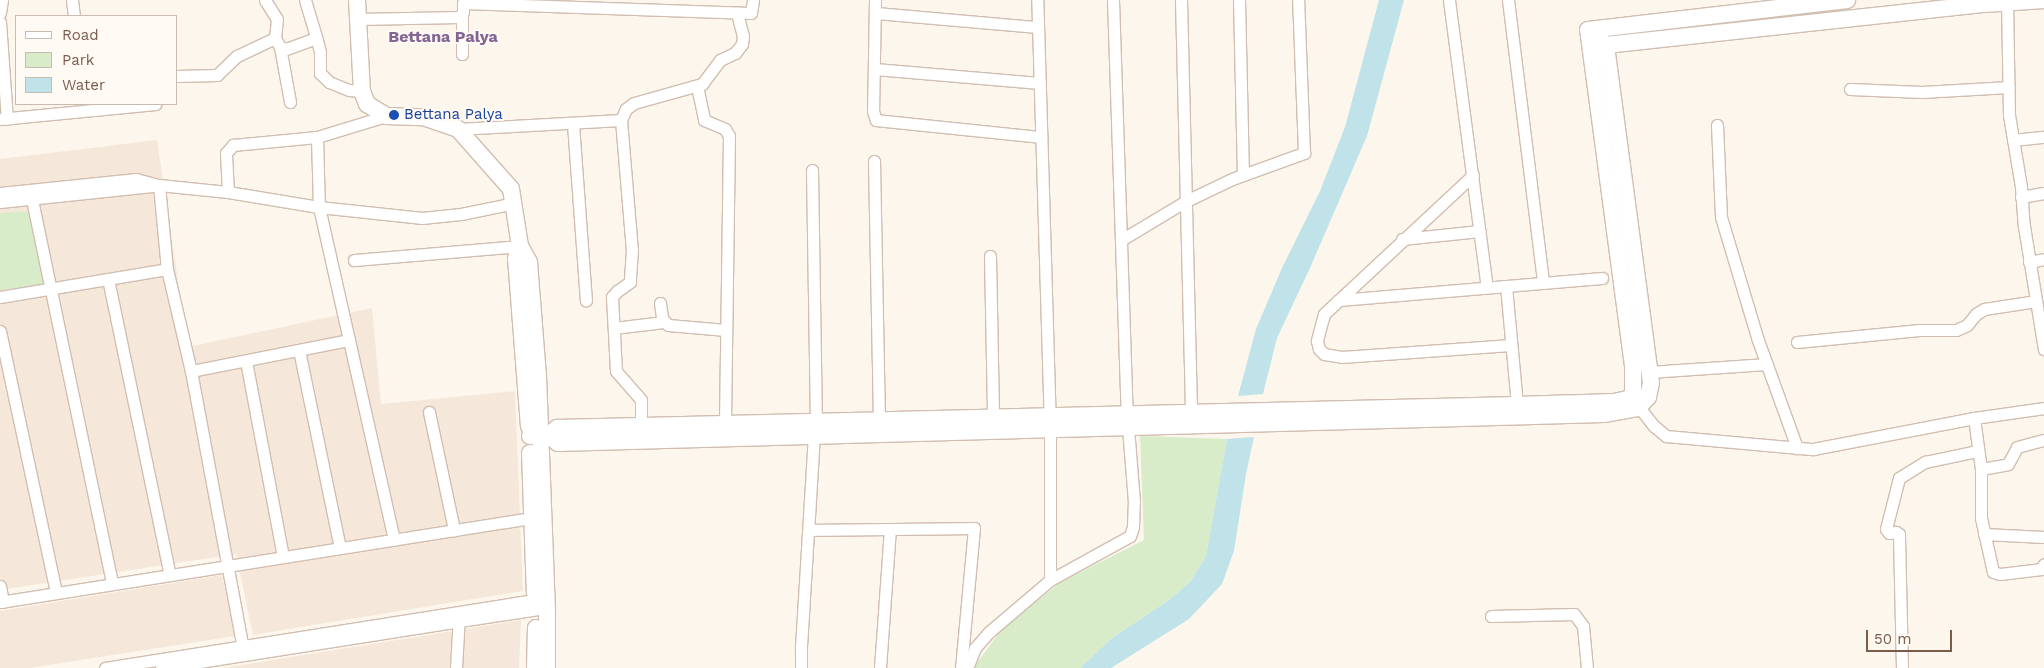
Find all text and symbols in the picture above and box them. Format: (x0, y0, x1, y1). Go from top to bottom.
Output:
legend (15, 15, 178, 105)
text: Road (62, 26, 99, 44)
district label: Bettana Palya (388, 27, 498, 47)
text: Park (62, 51, 94, 69)
text: Water (62, 76, 105, 94)
place label: Bettana Palya (404, 106, 503, 124)
marker: Bettana Palya (388, 109, 400, 121)
scale bar (1869, 620, 1955, 652)
text: 50 m (1874, 630, 1911, 648)

